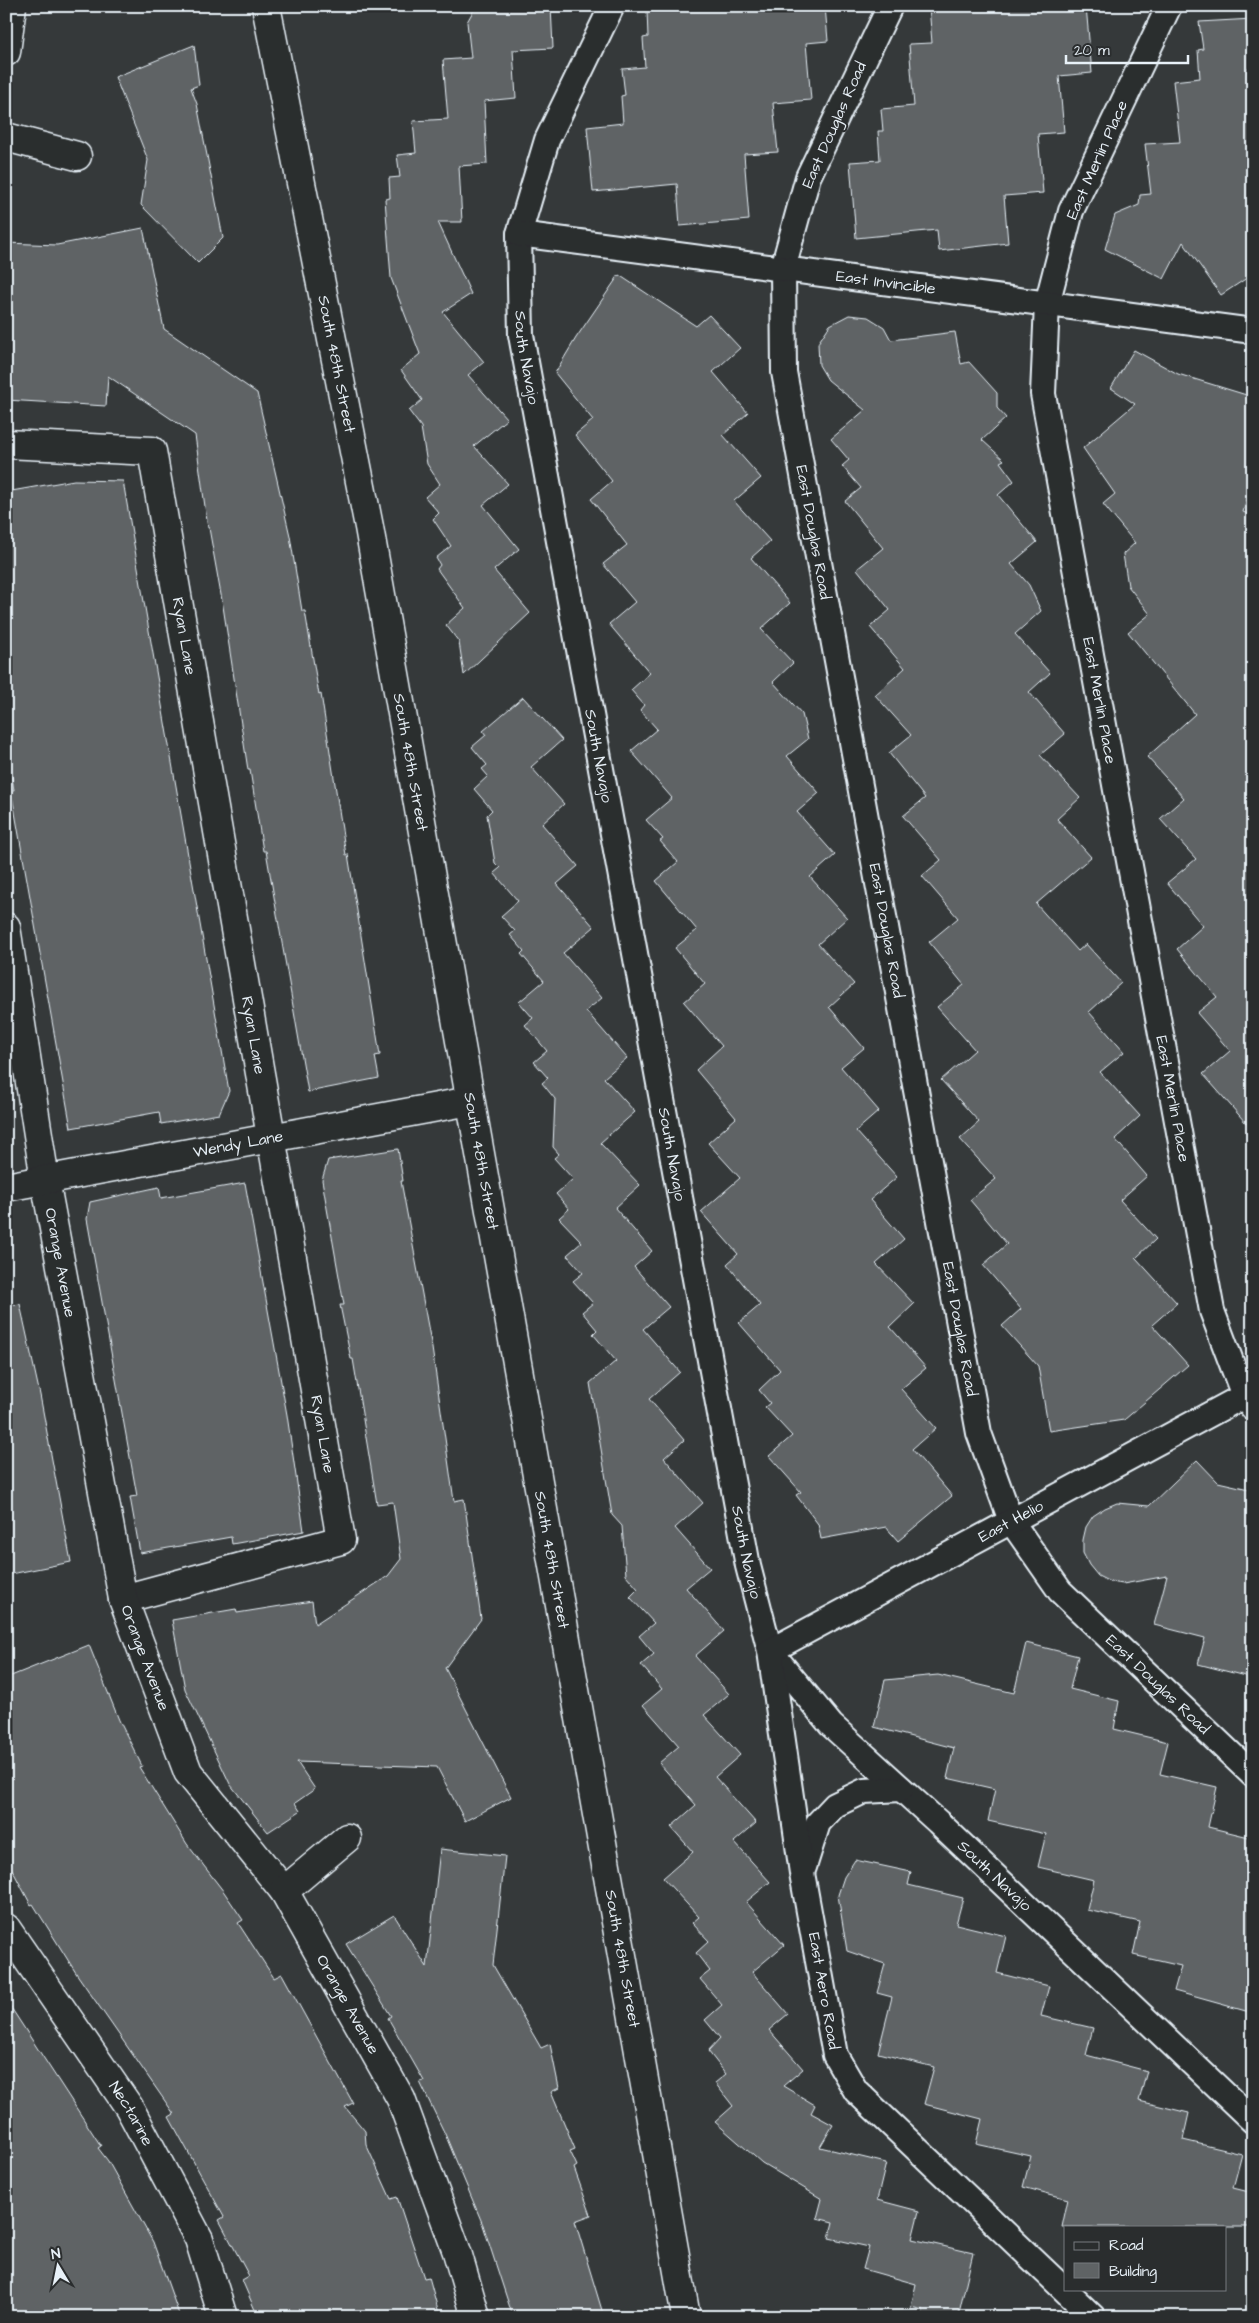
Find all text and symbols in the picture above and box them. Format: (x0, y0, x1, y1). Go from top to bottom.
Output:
scale bar (1066, 32, 1189, 64)
text: 20 m (1074, 40, 1110, 61)
street label: East Douglas Road (796, 58, 873, 192)
street label: East Merlin Place (1061, 97, 1133, 223)
street label: East Invincible (835, 265, 937, 300)
street label: South 48th Street (312, 293, 361, 435)
street label: South Navajo (510, 310, 545, 406)
street label: East Douglas Road (790, 463, 837, 601)
street label: Ryan Lane (167, 595, 202, 677)
street label: East Merlin Place (1077, 635, 1122, 766)
street label: South 48th Street (388, 692, 434, 833)
street label: South Navajo (579, 707, 618, 804)
street label: East Douglas Road (864, 862, 910, 1000)
street label: Ryan Lane (236, 994, 271, 1076)
street label: East Merlin Place (1150, 1034, 1195, 1164)
street label: South 48th Street (458, 1090, 504, 1232)
street label: South Navajo (653, 1106, 691, 1203)
street label: Wendy Lane (191, 1125, 285, 1163)
street label: Orange Avenue (39, 1206, 81, 1319)
street label: East Douglas Road (937, 1260, 983, 1398)
street label: Ryan Lane (305, 1394, 340, 1475)
street label: South 48th Street (529, 1489, 575, 1631)
street label: East Helio (975, 1495, 1047, 1548)
street label: South Navajo (726, 1504, 767, 1601)
street label: Orange Avenue (115, 1602, 175, 1714)
street label: East Douglas Road (1101, 1629, 1215, 1739)
street label: South Navajo (953, 1835, 1037, 1916)
street label: South 48th Street (600, 1888, 646, 2030)
street label: East Aero Road (803, 1931, 845, 2051)
street label: Orange Avenue (311, 1951, 385, 2058)
street label: Nectarine (104, 2077, 159, 2150)
legend (1064, 2226, 1226, 2290)
text: Road (1109, 2235, 1144, 2256)
north arrow (32, 2240, 82, 2290)
text: N (50, 2244, 62, 2265)
text: Building (1109, 2261, 1157, 2283)

